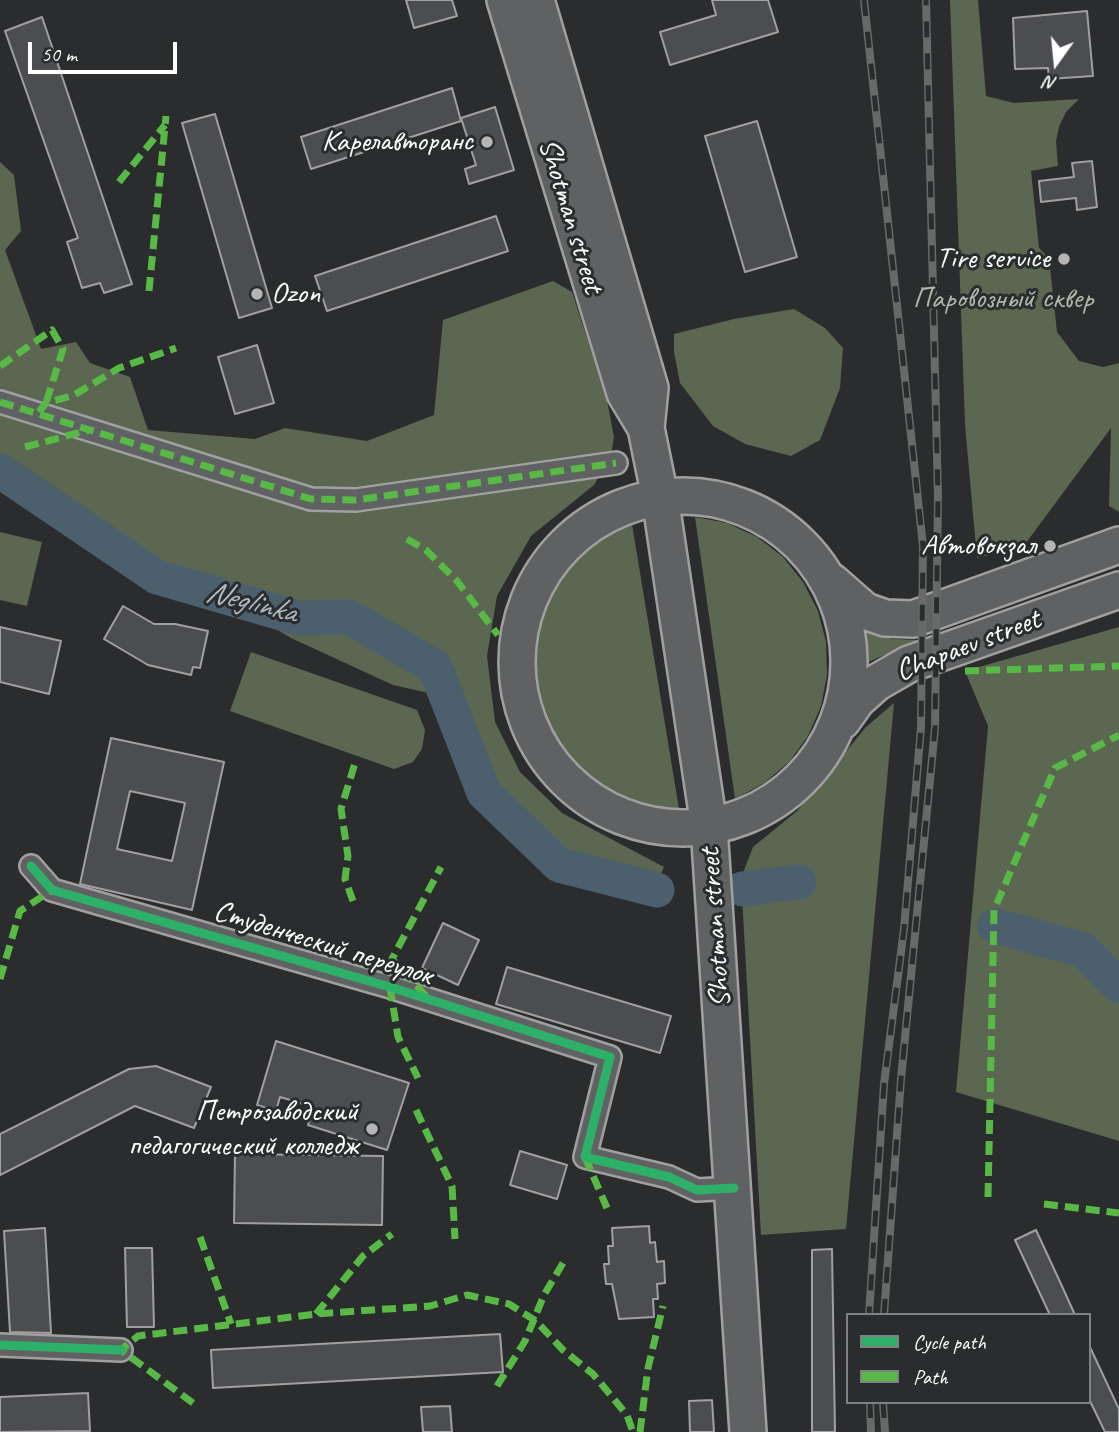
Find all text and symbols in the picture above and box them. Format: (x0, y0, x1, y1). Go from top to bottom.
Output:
scale bar (32, 28, 180, 72)
north arrow (1021, 28, 1091, 98)
text: 50 m (41, 41, 77, 67)
text: N (1042, 70, 1059, 96)
place label: Карелавторанс (322, 124, 473, 160)
marker: Карелавторанс (479, 134, 495, 150)
street label: Shotman street (529, 134, 611, 298)
place label: Tire service (936, 241, 1050, 277)
marker: Tire service (1056, 251, 1072, 267)
place label: Ozon (271, 276, 320, 312)
park label: Паровозный сквер (913, 281, 1093, 317)
marker: Ozon (249, 286, 265, 302)
place label: Автовокзал (921, 528, 1036, 564)
marker: Автовокзал (1042, 538, 1058, 554)
water label: Neglinka (202, 573, 300, 633)
street label: Chapaev street (891, 602, 1045, 690)
street label: Shotman street (692, 847, 740, 1009)
street label: Студенческий переулок (209, 894, 437, 994)
place label: Петрозаводский педагогический колледж (128, 1094, 358, 1164)
marker: Петрозаводский педагогический колледж (364, 1121, 380, 1137)
legend (846, 1313, 1091, 1404)
text: Cycle path (913, 1329, 986, 1355)
text: Path (913, 1364, 948, 1390)

